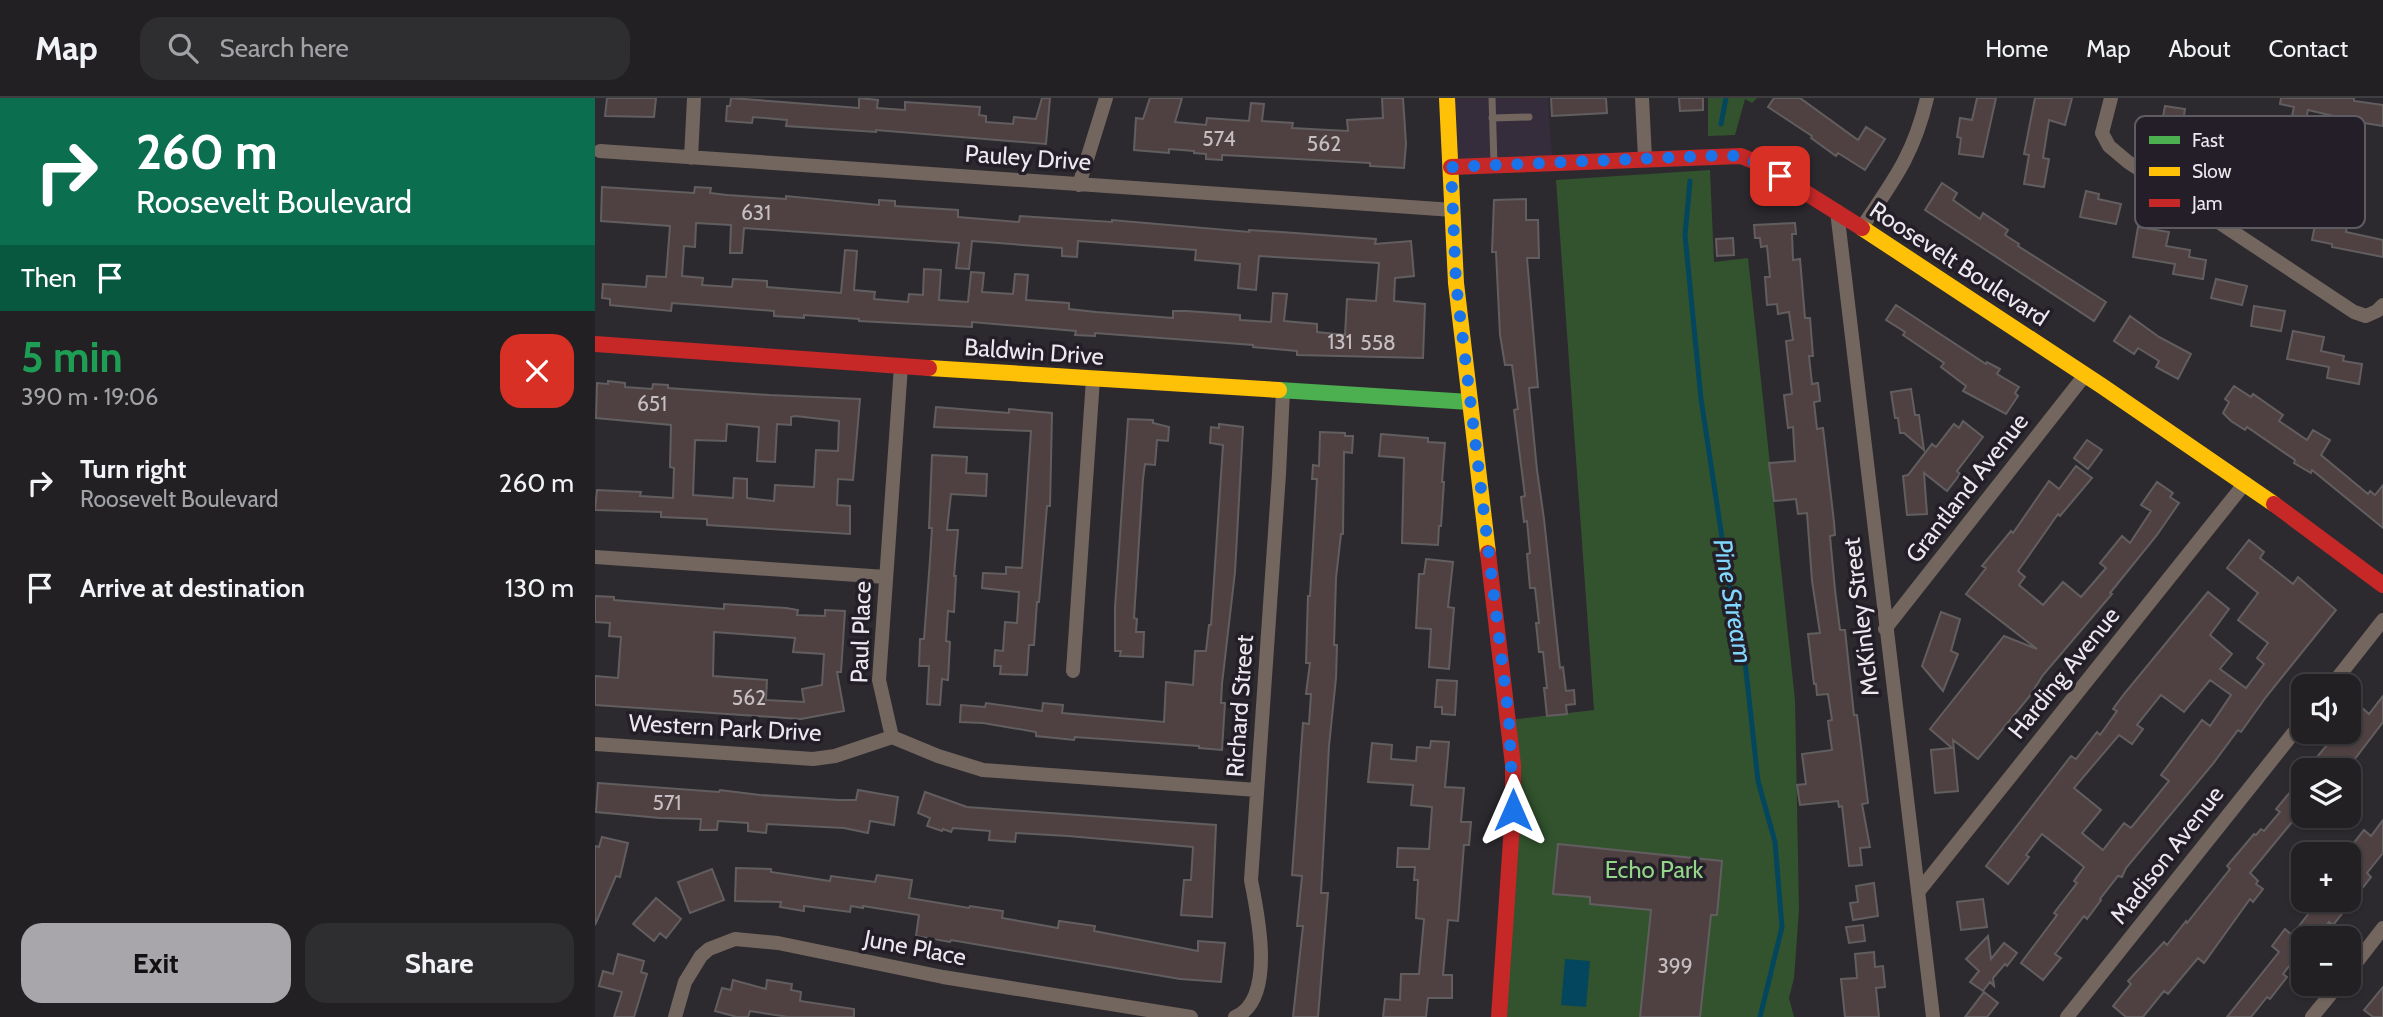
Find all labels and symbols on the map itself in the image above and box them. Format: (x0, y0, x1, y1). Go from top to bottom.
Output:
legend (2135, 116, 2365, 228)
house number: 574 (1202, 126, 1236, 151)
text: Fast (2192, 129, 2225, 152)
house number: 562 (1307, 131, 1341, 156)
street label: Pauley Drive (964, 139, 1092, 176)
pin (1750, 146, 1810, 206)
text: Slow (2192, 160, 2232, 183)
text: Jam (2191, 192, 2222, 215)
street label: Roosevelt Boulevard (1865, 195, 2054, 332)
house number: 631 (741, 200, 771, 225)
house number: 131 (1327, 329, 1353, 354)
house number: 558 (1360, 330, 1396, 355)
street label: Baldwin Drive (963, 332, 1105, 371)
house number: 651 (637, 391, 667, 416)
street label: Grantland Avenue (1899, 407, 2034, 568)
water label: Pine Stream (1706, 536, 1760, 666)
street label: McKinley Street (1836, 536, 1885, 698)
street label: Paul Place (844, 580, 877, 684)
street label: Harding Avenue (2002, 601, 2125, 744)
street label: Richard Street (1220, 634, 1259, 778)
house number: 562 (732, 685, 766, 710)
street label: Western Park Drive (628, 708, 822, 747)
position arrow (1476, 773, 1550, 847)
street label: Madison Avenue (2104, 780, 2230, 930)
house number: 571 (653, 790, 681, 815)
park label: Echo Park (1605, 855, 1704, 884)
street label: June Place (861, 923, 969, 972)
house number: 399 (1657, 953, 1693, 978)

